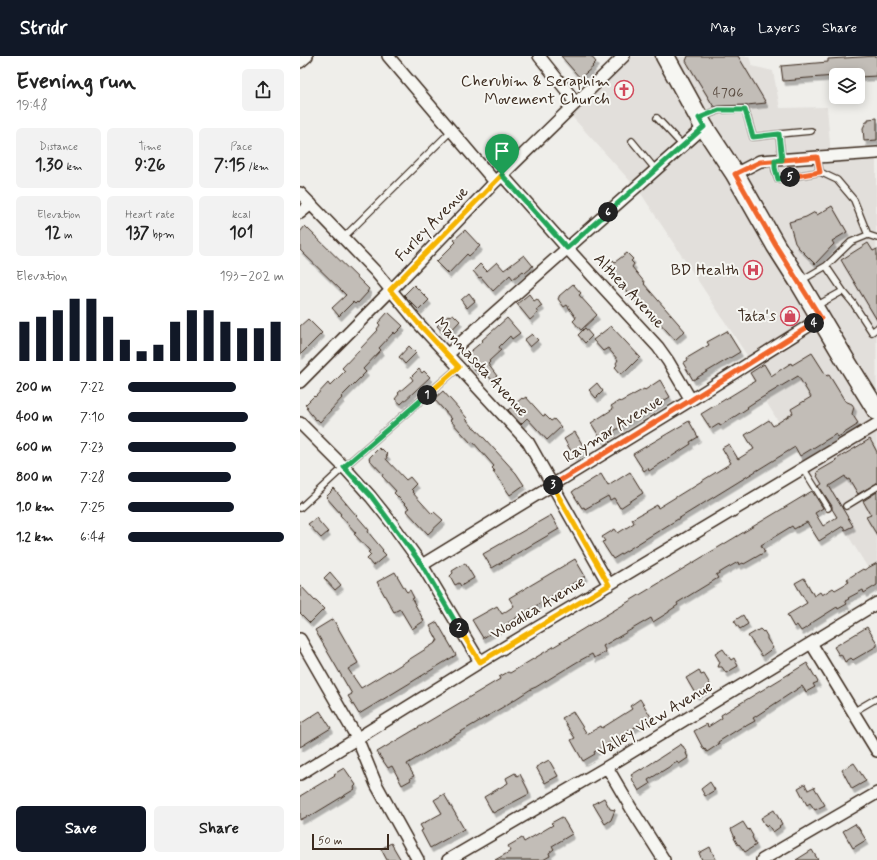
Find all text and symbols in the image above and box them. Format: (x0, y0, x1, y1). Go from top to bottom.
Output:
text: Stridr (20, 16, 67, 41)
text: Map (710, 19, 736, 37)
text: Layers (758, 19, 800, 37)
text: Share (822, 19, 857, 37)
text: Evening run (16, 68, 136, 96)
map controls (829, 68, 865, 104)
button: layers (829, 68, 865, 104)
button: share (242, 69, 284, 111)
place label: Cherubim & Seraphim Movement Church (461, 71, 610, 110)
church icon: Cherubim & Seraphim Movement Church (613, 79, 635, 101)
house number: 4706 (713, 84, 743, 102)
text: 19:48 (16, 97, 48, 114)
pin (485, 134, 519, 175)
text: Distance (39, 140, 78, 154)
text: Time (138, 140, 162, 154)
text: Pace (230, 140, 252, 154)
icon: arrive (491, 140, 513, 162)
text: 1.30 (35, 154, 63, 176)
text: 9:26 (135, 154, 165, 176)
text: 7:15 (214, 154, 245, 176)
text: km (63, 160, 82, 174)
text: /km (245, 160, 269, 174)
pin: 5 (780, 167, 800, 187)
text: 5 (787, 170, 793, 184)
street label: Furley Avenue (391, 181, 474, 266)
pin: 6 (598, 202, 618, 222)
text: 6 (605, 205, 611, 219)
text: Elevation (37, 208, 80, 222)
text: Heart rate (125, 208, 175, 222)
text: kcal (232, 208, 251, 222)
text: 12 (45, 222, 61, 244)
text: 137 (125, 222, 150, 244)
text: 101 (229, 222, 253, 244)
text: m (61, 228, 73, 242)
text: bpm (150, 228, 175, 242)
street label: Althea Avenue (589, 249, 670, 333)
hospital icon: BD Health (742, 259, 764, 281)
place label: BD Health (671, 260, 739, 281)
text: Elevation (16, 268, 67, 285)
text: 193–202 m (220, 268, 284, 285)
shop icon: Tata's (779, 305, 801, 327)
place label: Tata's (737, 306, 776, 327)
street label: Mannasota Avenue (429, 313, 533, 421)
pin: 4 (804, 313, 824, 333)
text: 4 (811, 316, 817, 330)
text: 200 m (16, 379, 51, 396)
text: 7:22 (80, 379, 105, 396)
pin: 1 (417, 385, 437, 405)
text: 1 (425, 388, 429, 402)
street label: Raymar Avenue (559, 390, 667, 468)
text: 400 m (16, 409, 53, 426)
text: 7:10 (80, 409, 105, 426)
text: 600 m (16, 439, 52, 456)
text: 7:23 (80, 439, 103, 456)
text: 800 m (16, 469, 52, 486)
text: 7:28 (80, 469, 105, 486)
pin: 3 (543, 475, 563, 495)
text: 3 (551, 478, 555, 492)
text: 1.0 km (16, 499, 54, 516)
text: 7:25 (80, 499, 105, 516)
text: 1.2 km (16, 529, 53, 546)
text: 6:44 (80, 529, 106, 546)
street label: Woodlea Avenue (487, 571, 589, 645)
pin: 2 (449, 618, 469, 638)
text: 2 (456, 621, 462, 635)
street label: Valley View Avenue (593, 676, 717, 762)
button: Save (16, 806, 146, 852)
button: Share (154, 806, 284, 852)
scale bar (312, 832, 389, 851)
text: 50 m (318, 834, 343, 848)

